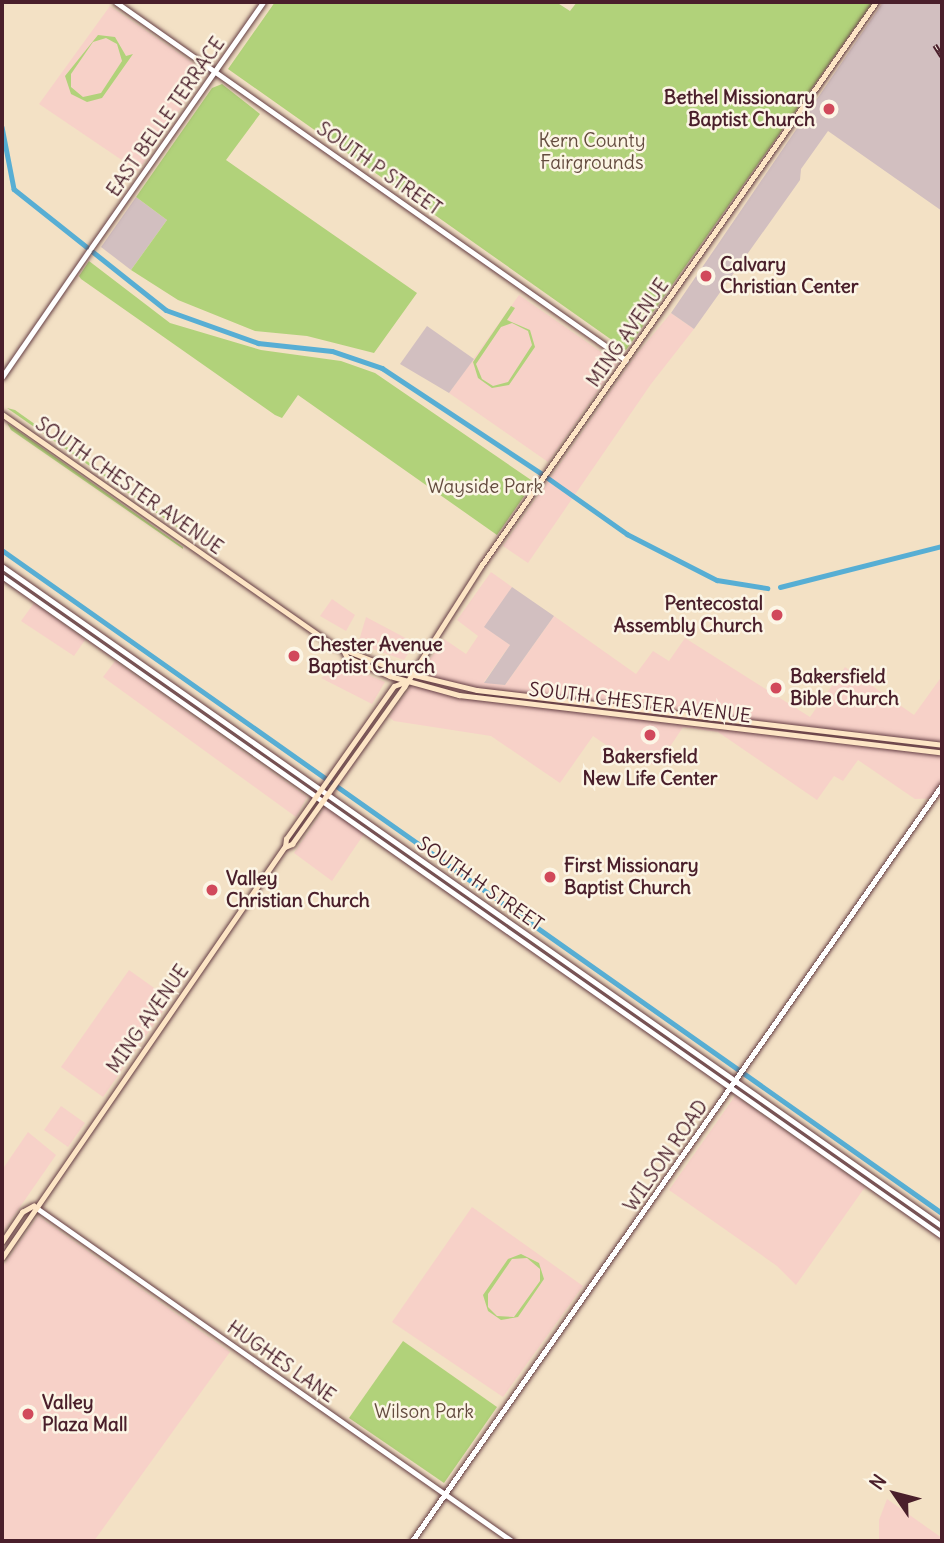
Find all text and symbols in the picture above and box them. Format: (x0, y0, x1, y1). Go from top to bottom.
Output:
street label: EAST BELLE TERRACE (102, 33, 230, 201)
place label: Bethel Missionary Baptist Church (664, 87, 815, 131)
marker: Bethel Missionary Baptist Church (821, 101, 837, 117)
street label: SOUTH P STREET (312, 117, 446, 221)
park label: Kern County Fairgrounds (539, 130, 645, 174)
place label: Calvary Christian Center (720, 254, 858, 298)
marker: Calvary Christian Center (698, 268, 714, 284)
street label: MING AVENUE (582, 274, 674, 392)
street label: SOUTH CHESTER AVENUE (31, 413, 227, 559)
park label: Wayside Park (427, 476, 543, 498)
place label: Pentecostal Assembly Church (614, 593, 763, 637)
marker: Pentecostal Assembly Church (769, 607, 785, 623)
place label: Chester Avenue Baptist Church (308, 634, 443, 678)
marker: Chester Avenue Baptist Church (286, 648, 302, 664)
place label: Bakersfield Bible Church (790, 666, 899, 710)
street label: SOUTH CHESTER AVENUE (528, 678, 752, 728)
marker: Bakersfield Bible Church (768, 680, 784, 696)
marker: Bakersfield New Life Center (642, 727, 658, 743)
place label: Bakersfield New Life Center (582, 746, 718, 790)
street label: SOUTH H STREET (412, 832, 548, 936)
place label: First Missionary Baptist Church (564, 855, 699, 899)
place label: Valley Christian Church (226, 868, 370, 912)
marker: First Missionary Baptist Church (542, 869, 558, 885)
marker: Valley Christian Church (204, 882, 220, 898)
street label: MING AVENUE (102, 960, 194, 1078)
street label: WILSON ROAD (619, 1096, 713, 1216)
street label: HUGHES LANE (222, 1316, 340, 1408)
place label: Valley Plaza Mall (42, 1392, 127, 1436)
park label: Wilson Park (374, 1401, 474, 1423)
marker: Valley Plaza Mall (20, 1406, 36, 1422)
north arrow (860, 1459, 930, 1529)
text: N (864, 1470, 891, 1494)

